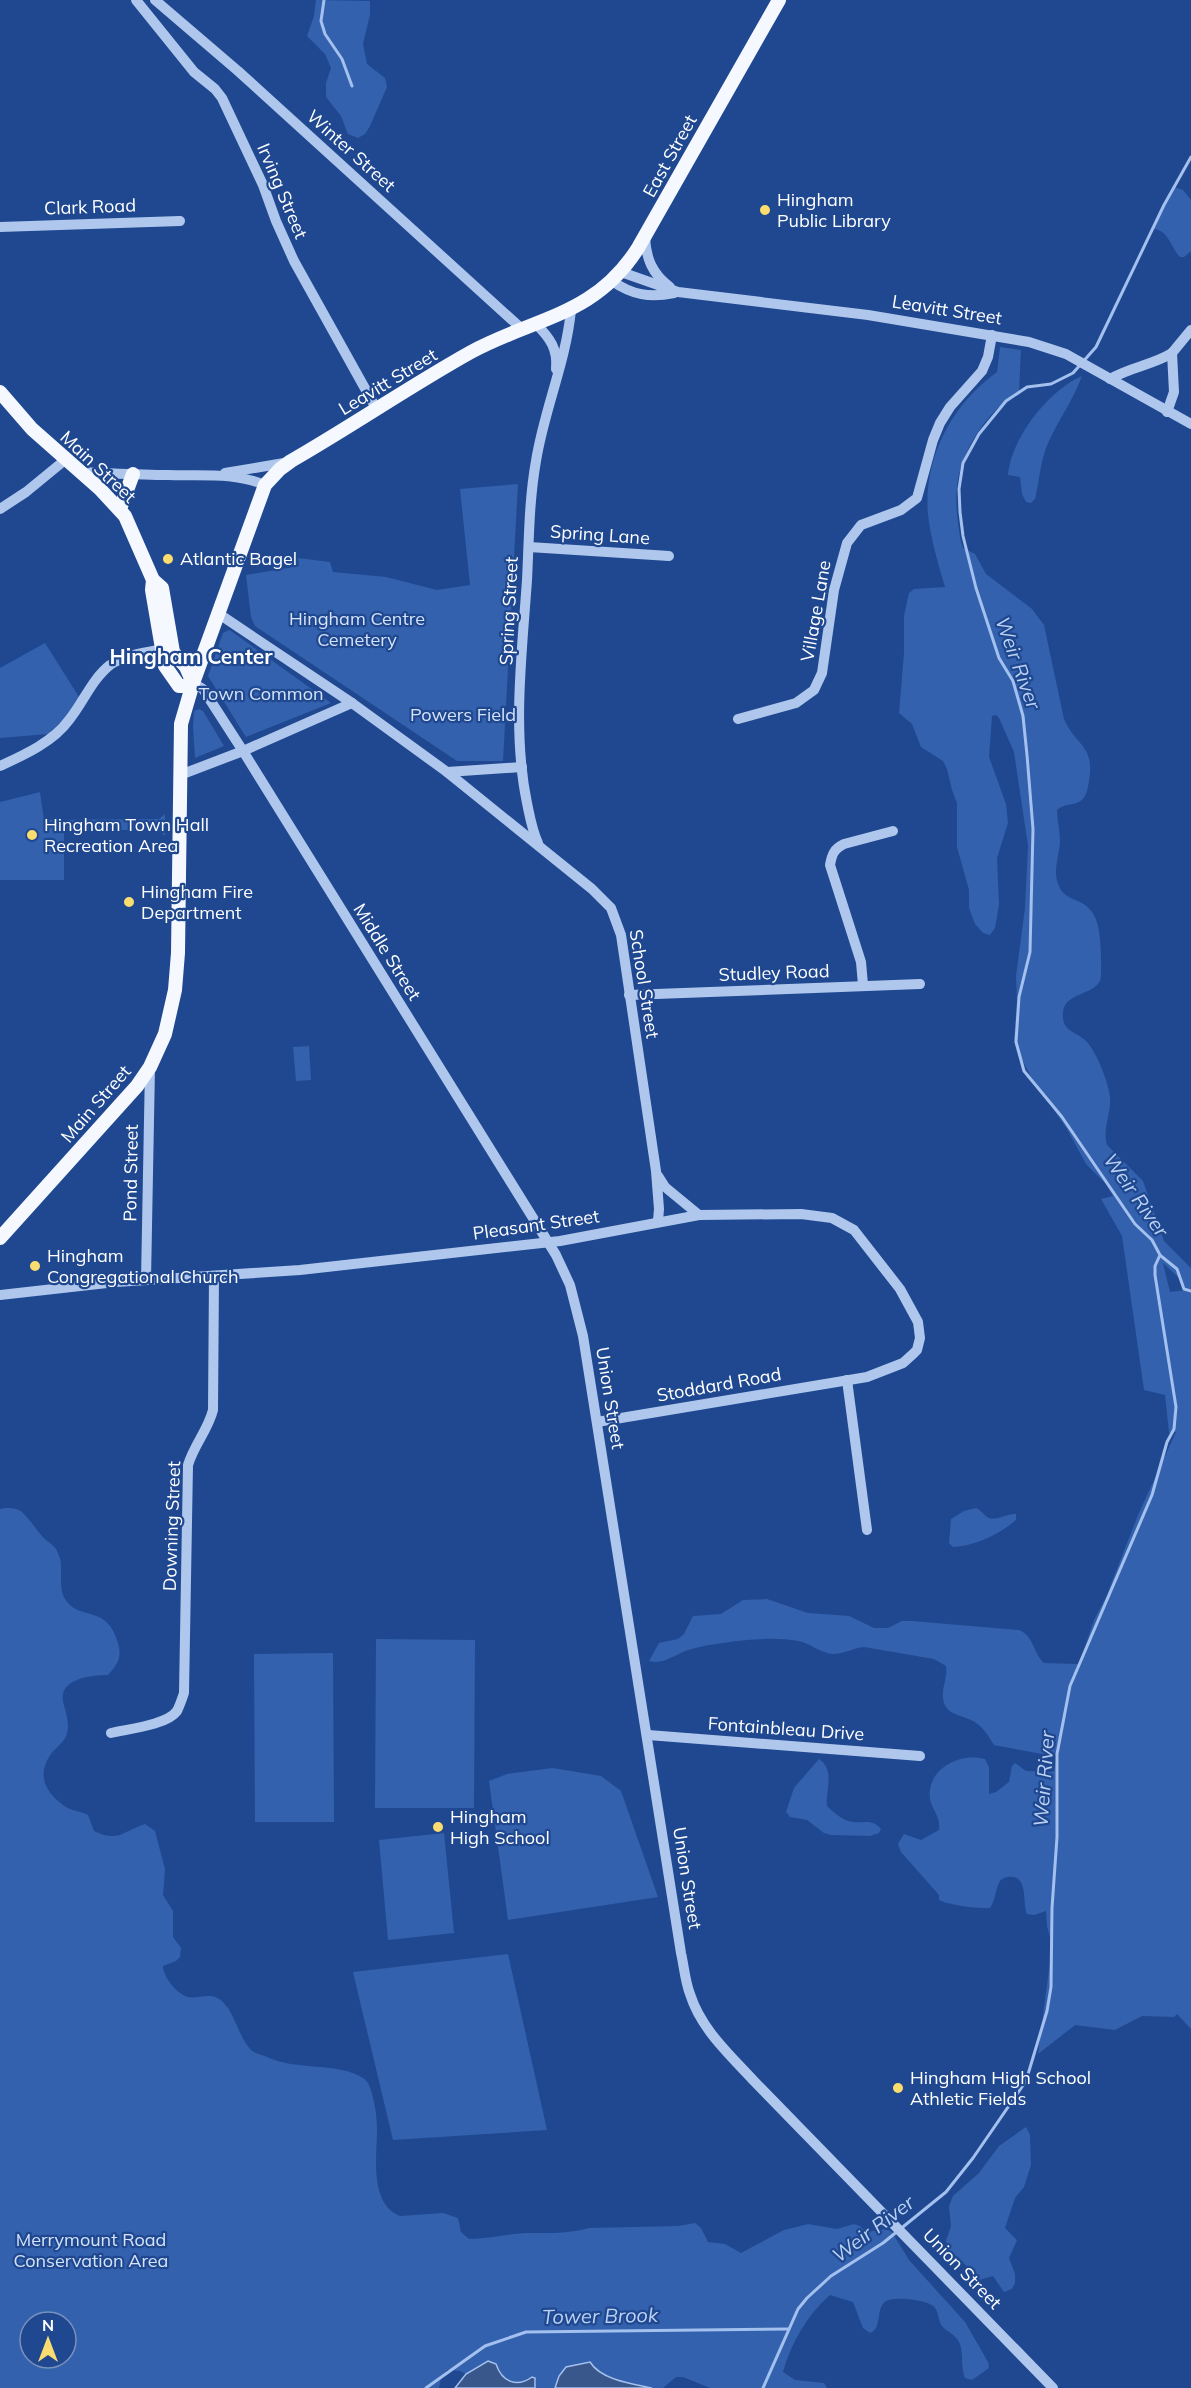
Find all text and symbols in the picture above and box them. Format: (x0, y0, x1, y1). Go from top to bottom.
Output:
street label: Winter Street (302, 105, 401, 197)
street label: East Street (637, 110, 702, 201)
street label: Irving Street (252, 140, 313, 242)
place label: Hingham Public Library (777, 188, 891, 232)
street label: Clark Road (44, 193, 136, 220)
marker: Hingham Public Library (758, 203, 772, 217)
street label: Leavitt Street (891, 289, 1004, 330)
street label: Leavitt Street (334, 343, 441, 420)
street label: Main Street (56, 426, 141, 508)
street label: Spring Lane (549, 520, 651, 549)
place label: Atlantic Bagel (180, 547, 297, 570)
marker: Atlantic Bagel (161, 552, 175, 566)
street label: Spring Street (494, 556, 523, 666)
street label: Village Lane (795, 558, 836, 663)
park label: Hingham Centre Cemetery (289, 607, 425, 651)
water label: Weir River (990, 613, 1047, 713)
district label: Hingham Center (109, 643, 273, 669)
park label: Town Common (199, 682, 323, 705)
park label: Powers Field (410, 703, 516, 726)
place label: Hingham Town Hall Recreation Area (44, 813, 209, 857)
marker: Hingham Town Hall Recreation Area (25, 828, 39, 842)
place label: Hingham Fire Department (141, 880, 253, 924)
marker: Hingham Fire Department (122, 895, 136, 909)
street label: Middle Street (349, 899, 426, 1004)
street label: School Street (625, 928, 664, 1040)
street label: Studley Road (718, 959, 830, 986)
street label: Main Street (56, 1060, 136, 1147)
street label: Pond Street (118, 1124, 143, 1222)
water label: Weir River (1099, 1148, 1175, 1242)
street label: Pleasant Street (471, 1204, 601, 1245)
place label: Hingham Congregational Church (47, 1244, 239, 1288)
marker: Hingham Congregational Church (28, 1259, 42, 1273)
street label: Union Street (591, 1345, 630, 1451)
street label: Stoddard Road (655, 1362, 783, 1407)
street label: Downing Street (158, 1461, 185, 1591)
street label: Fontainbleau Drive (707, 1712, 865, 1745)
water label: Weir River (1028, 1729, 1059, 1828)
place label: Hingham High School (450, 1805, 550, 1849)
marker: Hingham High School (431, 1820, 445, 1834)
street label: Union Street (668, 1825, 707, 1931)
place label: Hingham High School Athletic Fields (910, 2066, 1091, 2110)
marker: Hingham High School Athletic Fields (891, 2081, 905, 2095)
water label: Weir River (827, 2189, 919, 2268)
street label: Union Street (918, 2224, 1007, 2314)
park label: Merrymount Road Conservation Area (14, 2228, 168, 2272)
water label: Tower Brook (542, 2302, 659, 2329)
north arrow (18, 2310, 78, 2370)
text: N (42, 2315, 54, 2335)

